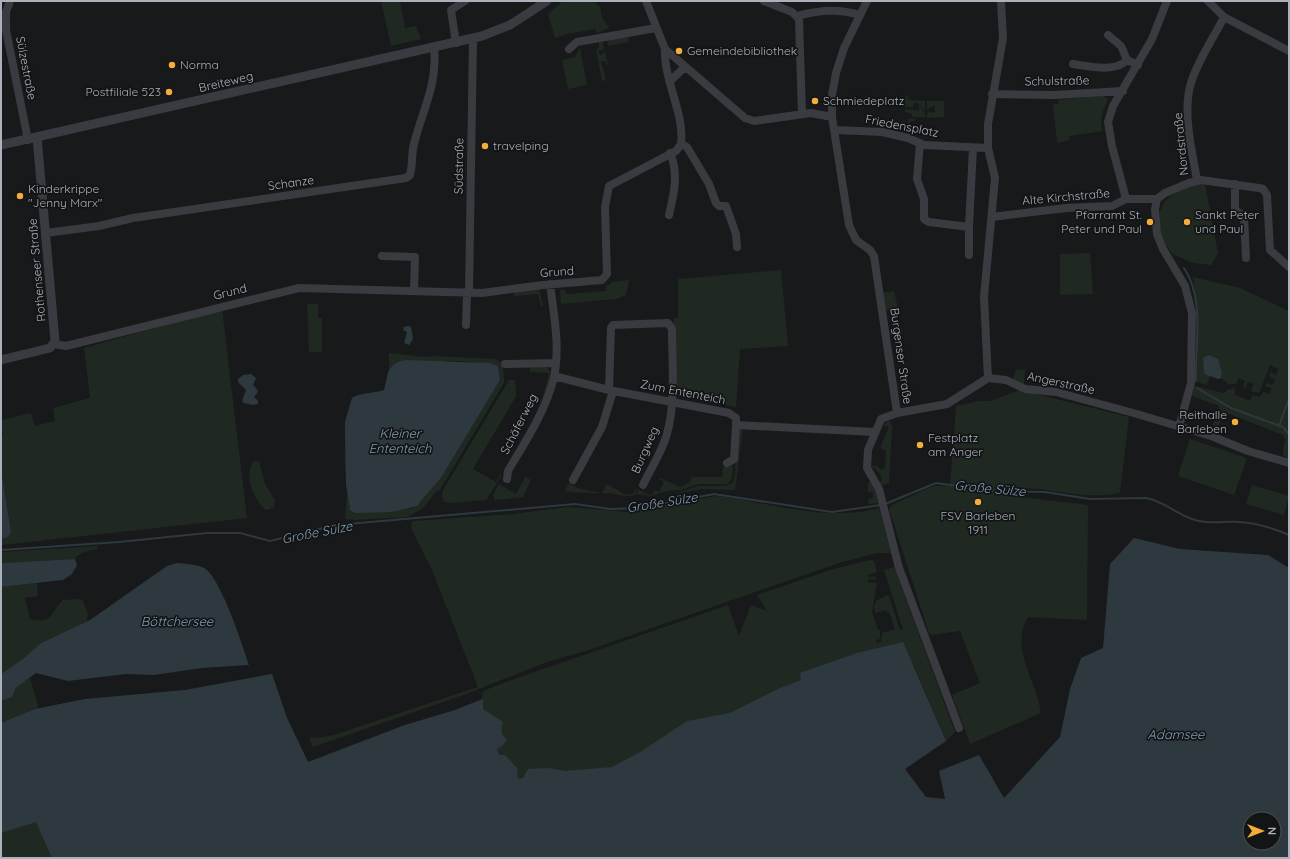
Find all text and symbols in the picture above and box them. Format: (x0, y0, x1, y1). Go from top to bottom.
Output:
street label: Sülzestraße (13, 35, 40, 101)
place label: Gemeindebibliothek (687, 43, 797, 58)
marker: Gemeindebibliothek (674, 46, 684, 56)
place label: Norma (180, 57, 219, 72)
marker: Norma (167, 60, 177, 70)
street label: Breiteweg (197, 68, 255, 95)
street label: Schulstraße (1024, 72, 1090, 89)
place label: Postfiliale 523 (85, 84, 161, 99)
marker: Postfiliale 523 (164, 87, 174, 97)
place label: Schmiedeplatz (823, 93, 904, 108)
marker: Schmiedeplatz (810, 96, 820, 106)
street label: Friedensplatz (864, 111, 940, 140)
street label: Nordstraße (1170, 112, 1191, 176)
street label: Südstraße (451, 137, 466, 194)
place label: travelping (493, 138, 549, 153)
marker: travelping (480, 141, 490, 151)
street label: Schanze (267, 172, 315, 193)
place label: Kinderkrippe "Jenny Marx" (28, 181, 103, 210)
street label: Alte Kirchstraße (1021, 185, 1111, 208)
marker: Kinderkrippe "Jenny Marx" (15, 191, 25, 201)
place label: Pfarramt St. Peter und Paul (1061, 207, 1142, 236)
place label: Sankt Peter und Paul (1195, 207, 1259, 236)
marker: Pfarramt St. Peter und Paul (1145, 217, 1155, 227)
marker: Sankt Peter und Paul (1182, 217, 1192, 227)
street label: Rothenseer Straße (25, 218, 48, 322)
street label: Grund (539, 263, 574, 280)
street label: Grund (212, 280, 248, 303)
street label: Burgenser Straße (887, 307, 916, 405)
street label: Angerstraße (1026, 368, 1097, 397)
street label: Zum Ententeich (639, 376, 727, 407)
street label: Schäferweg (497, 391, 540, 457)
place label: Reithalle Barleben (1177, 407, 1227, 436)
marker: Reithalle Barleben (1230, 417, 1240, 427)
street label: Burgweg (628, 424, 662, 476)
water label: Kleiner Ententeich (369, 425, 432, 456)
place label: Festplatz am Anger (928, 430, 983, 459)
marker: Festplatz am Anger (915, 440, 925, 450)
water label: Große Sülze (954, 477, 1027, 499)
water label: Große Sülze (625, 488, 699, 515)
marker: FSV Barleben 1911 (973, 497, 983, 507)
place label: FSV Barleben 1911 (941, 508, 1015, 537)
water label: Große Sülze (280, 517, 354, 547)
water label: Böttchersee (141, 613, 214, 629)
water label: Adamsee (1148, 726, 1205, 742)
north arrow (1242, 811, 1282, 851)
text: N (1265, 827, 1279, 835)

